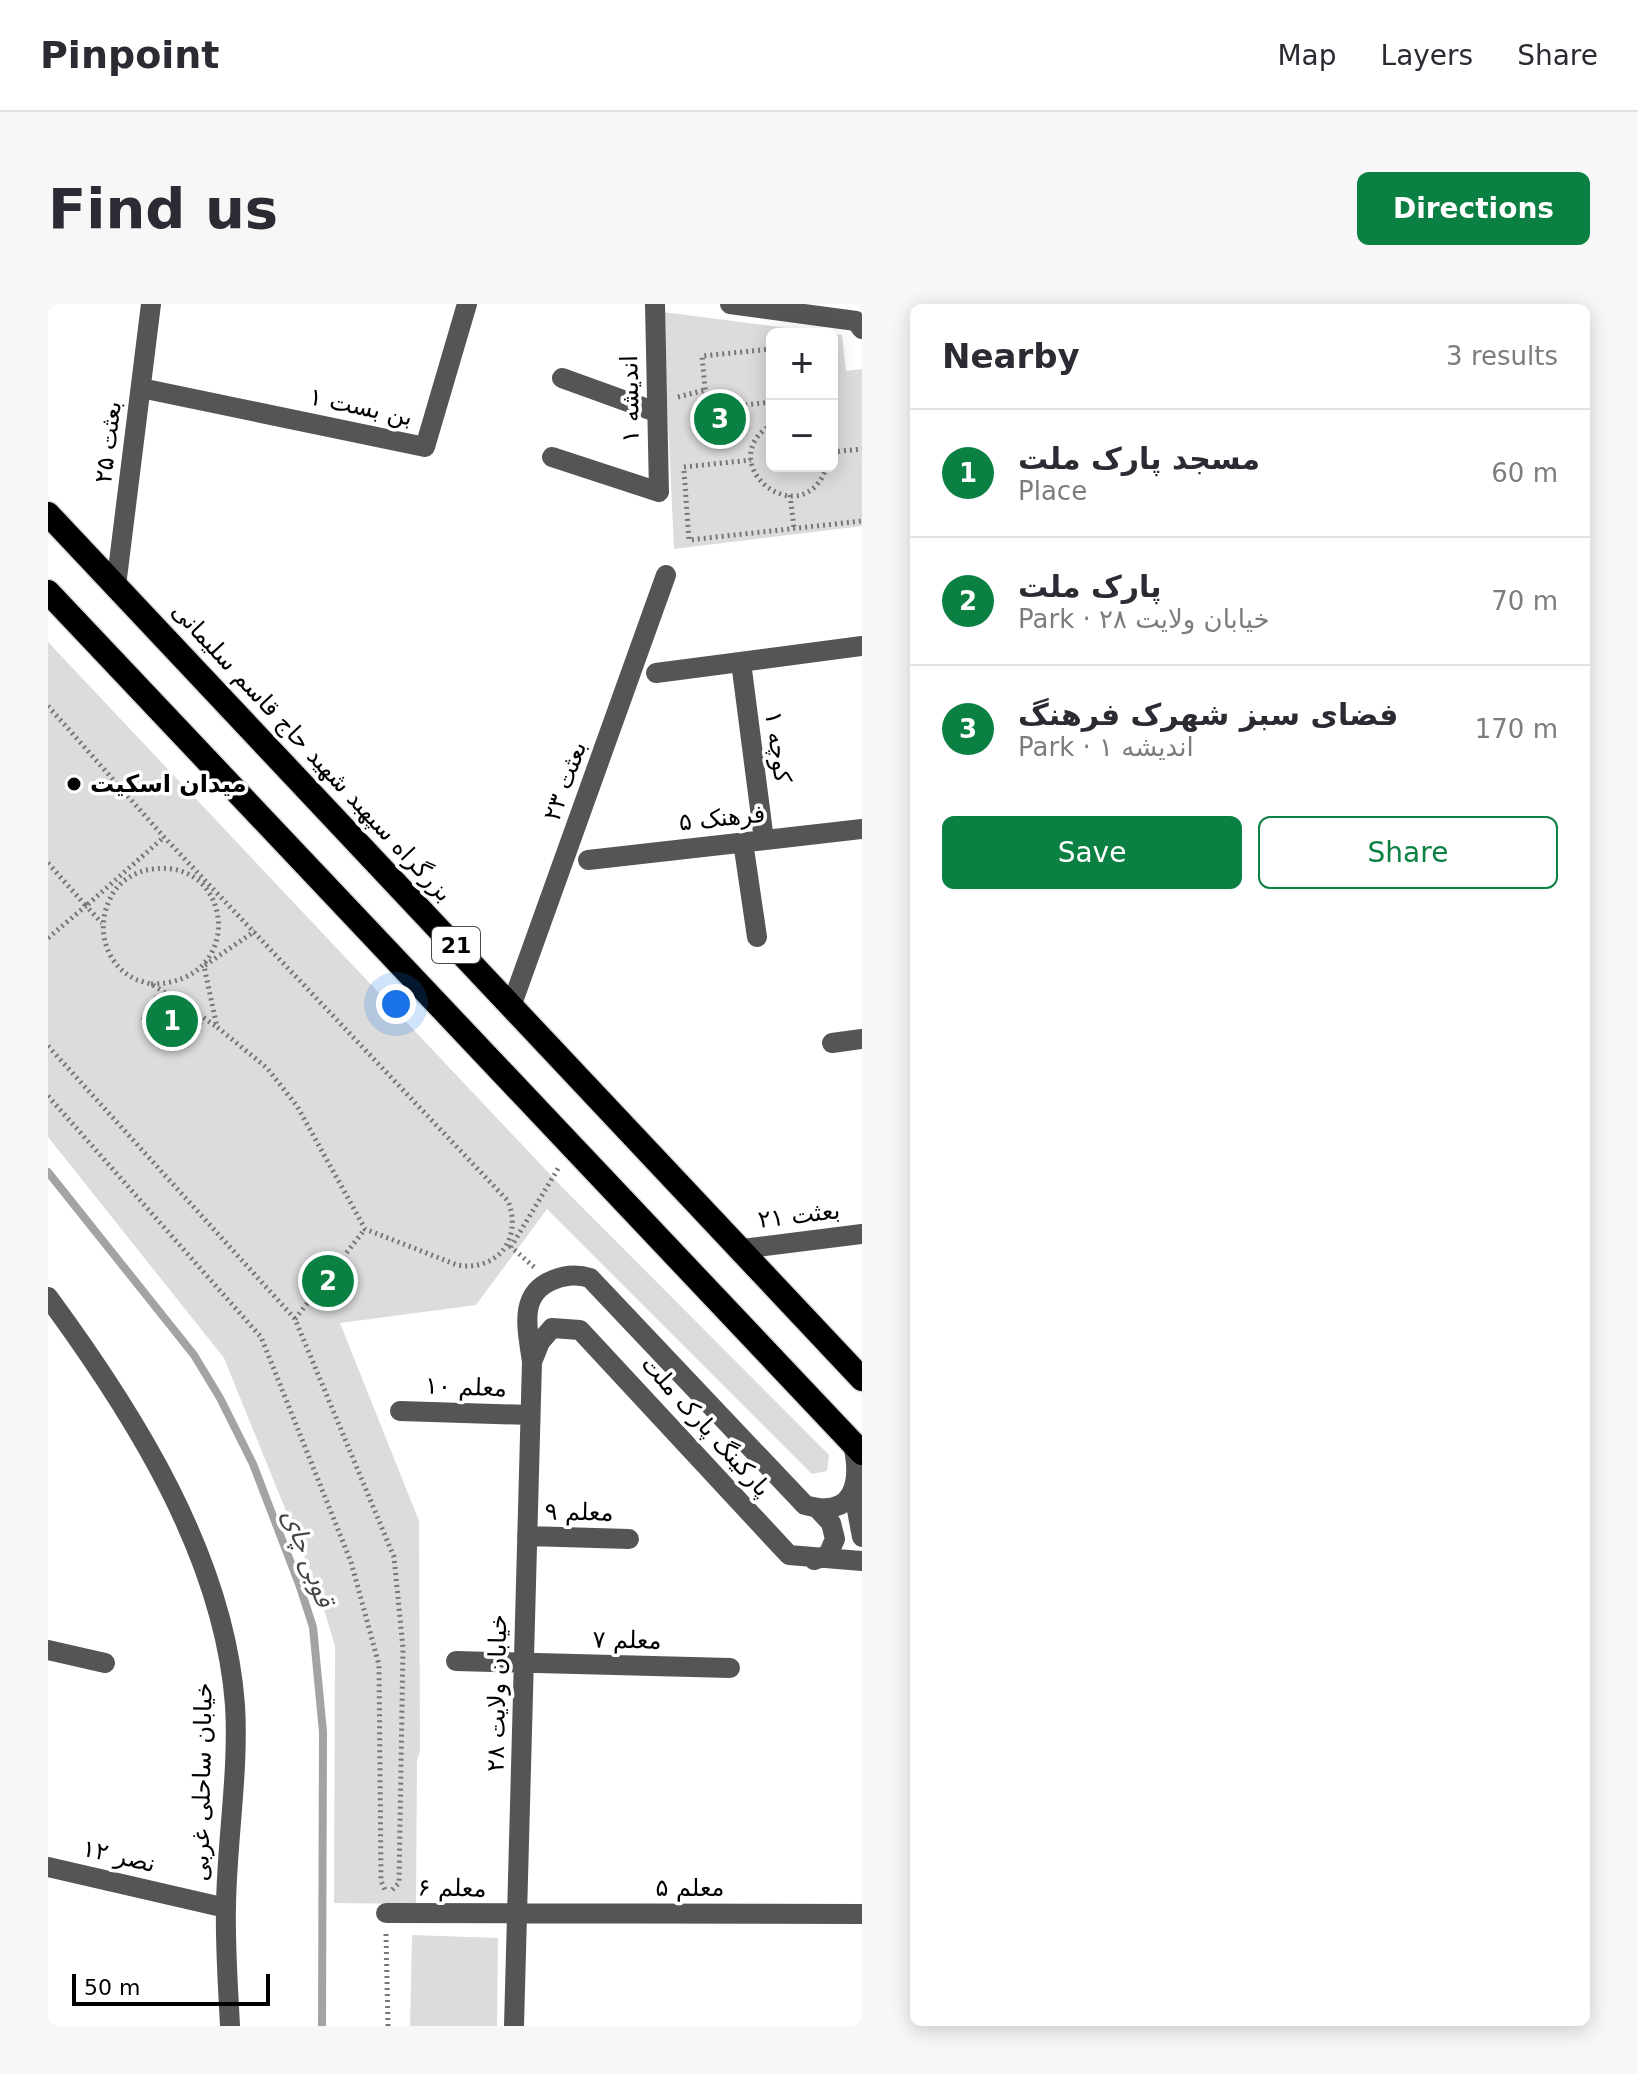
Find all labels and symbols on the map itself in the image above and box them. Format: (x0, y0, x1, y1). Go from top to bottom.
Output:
street label: اندیشه ۱ (615, 355, 645, 443)
street label: بن بست ۱ (307, 382, 415, 432)
pin: 3 (694, 389, 746, 449)
street label: بعثت ۲۵ (89, 399, 127, 485)
street label: بزرگراه سپهبد شهید حاج قاسم سلیمانی (166, 597, 458, 907)
street label: کوچه ۱ (759, 709, 797, 785)
street label: بعثت ۲۳ (538, 737, 592, 825)
place label: میدان اسکیت (90, 770, 247, 798)
marker: میدان اسکیت (65, 775, 83, 793)
street label: فرهنک ۵ (677, 800, 767, 836)
road number: 21 (432, 927, 480, 963)
your location (376, 984, 416, 1024)
pin: 1 (146, 991, 198, 1051)
street label: بعثت ۲۱ (756, 1196, 842, 1234)
pin: 2 (302, 1251, 354, 1311)
street label: پارکینگ پارک ملت (635, 1350, 777, 1502)
street label: معلم ۱۰ (425, 1372, 507, 1402)
street label: معلم ۹ (544, 1497, 614, 1527)
water label: قوبی چای (276, 1505, 341, 1613)
street label: خیابان ولایت ۲۸ (482, 1614, 512, 1772)
street label: معلم ۷ (592, 1625, 662, 1655)
street label: خیابان ساحلی غربی (186, 1682, 218, 1882)
street label: نصر ۱۲ (80, 1834, 158, 1878)
street label: معلم ۶ (417, 1873, 487, 1903)
street label: معلم ۵ (656, 1874, 724, 1902)
scale bar (72, 1970, 270, 2006)

